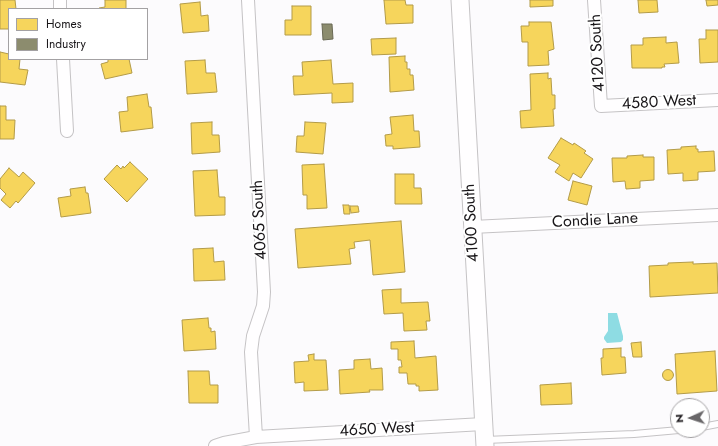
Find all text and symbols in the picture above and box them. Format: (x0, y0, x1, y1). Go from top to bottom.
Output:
legend (8, 8, 148, 60)
street label: 4120 South (586, 13, 610, 93)
text: Homes (46, 15, 82, 33)
text: Industry (46, 35, 86, 53)
street label: 4580 West (621, 91, 697, 115)
street label: 4065 South (248, 179, 272, 261)
street label: 4100 South (460, 183, 484, 263)
street label: Condie Lane (552, 209, 638, 233)
north arrow (670, 398, 710, 438)
text: N (671, 414, 687, 423)
street label: 4650 West (339, 418, 415, 442)

